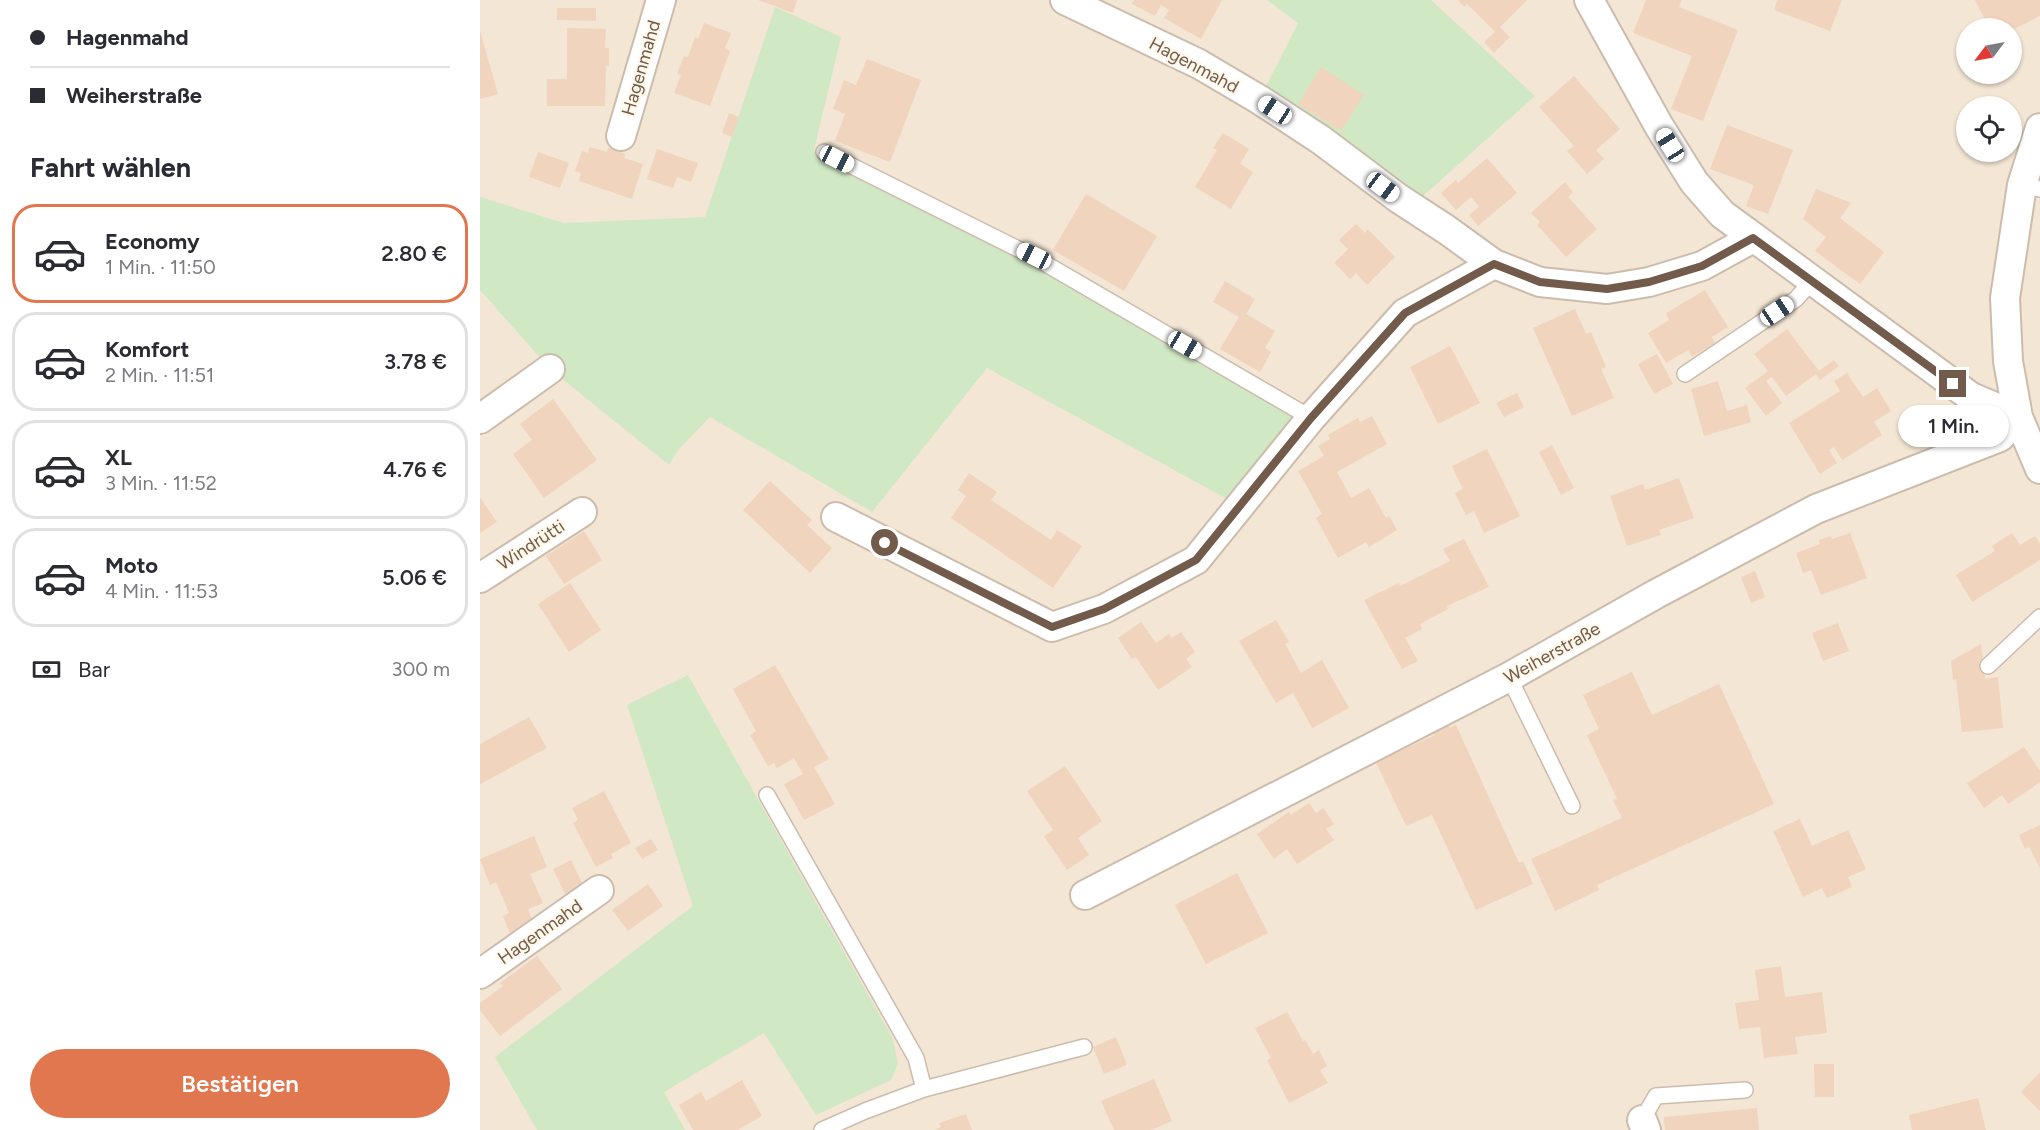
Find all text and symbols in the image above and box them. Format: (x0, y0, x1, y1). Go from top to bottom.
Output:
street label: Hagenmahd (617, 18, 665, 118)
north arrow (1956, 18, 2022, 84)
map controls (1956, 18, 2022, 162)
text: Hagenmahd (66, 24, 189, 51)
street label: Hagenmahd (1145, 32, 1243, 98)
text: Weiherstraße (66, 82, 202, 109)
car (1255, 93, 1295, 127)
button: locate (1956, 96, 2022, 162)
car (1653, 125, 1687, 165)
car (817, 143, 857, 175)
text: Fahrt wählen (30, 151, 191, 184)
car (1363, 169, 1403, 205)
icon: car (33, 227, 87, 281)
text: Economy (105, 228, 200, 255)
text: 2.80 € (381, 240, 447, 267)
car (1014, 240, 1054, 272)
text: 1 Min. · 11:50 (105, 255, 216, 279)
car (1757, 293, 1797, 329)
car (1165, 328, 1205, 362)
icon: car (33, 335, 87, 389)
text: Komfort (105, 336, 189, 363)
text: 3.78 € (384, 348, 447, 375)
text: 2 Min. · 11:51 (105, 363, 214, 387)
route end (1939, 370, 1966, 397)
callout: 1 Min. (1898, 405, 2008, 447)
text: 1 Min. (1928, 414, 1979, 438)
icon: car (33, 443, 87, 497)
text: XL (105, 444, 132, 471)
text: 4.76 € (383, 456, 447, 483)
text: 3 Min. · 11:52 (105, 471, 217, 495)
street label: Windrütti (493, 515, 569, 575)
route start (871, 529, 898, 556)
icon: car (33, 551, 87, 605)
text: Moto (105, 552, 158, 579)
text: 5.06 € (382, 564, 447, 591)
text: 4 Min. · 11:53 (105, 579, 218, 603)
street label: Weiherstraße (1500, 617, 1604, 689)
icon: cash (30, 653, 63, 686)
text: Bar (78, 656, 110, 683)
text: 300 m (392, 657, 450, 681)
street label: Hagenmahd (493, 895, 587, 969)
button: Bestätigen (30, 1049, 450, 1118)

